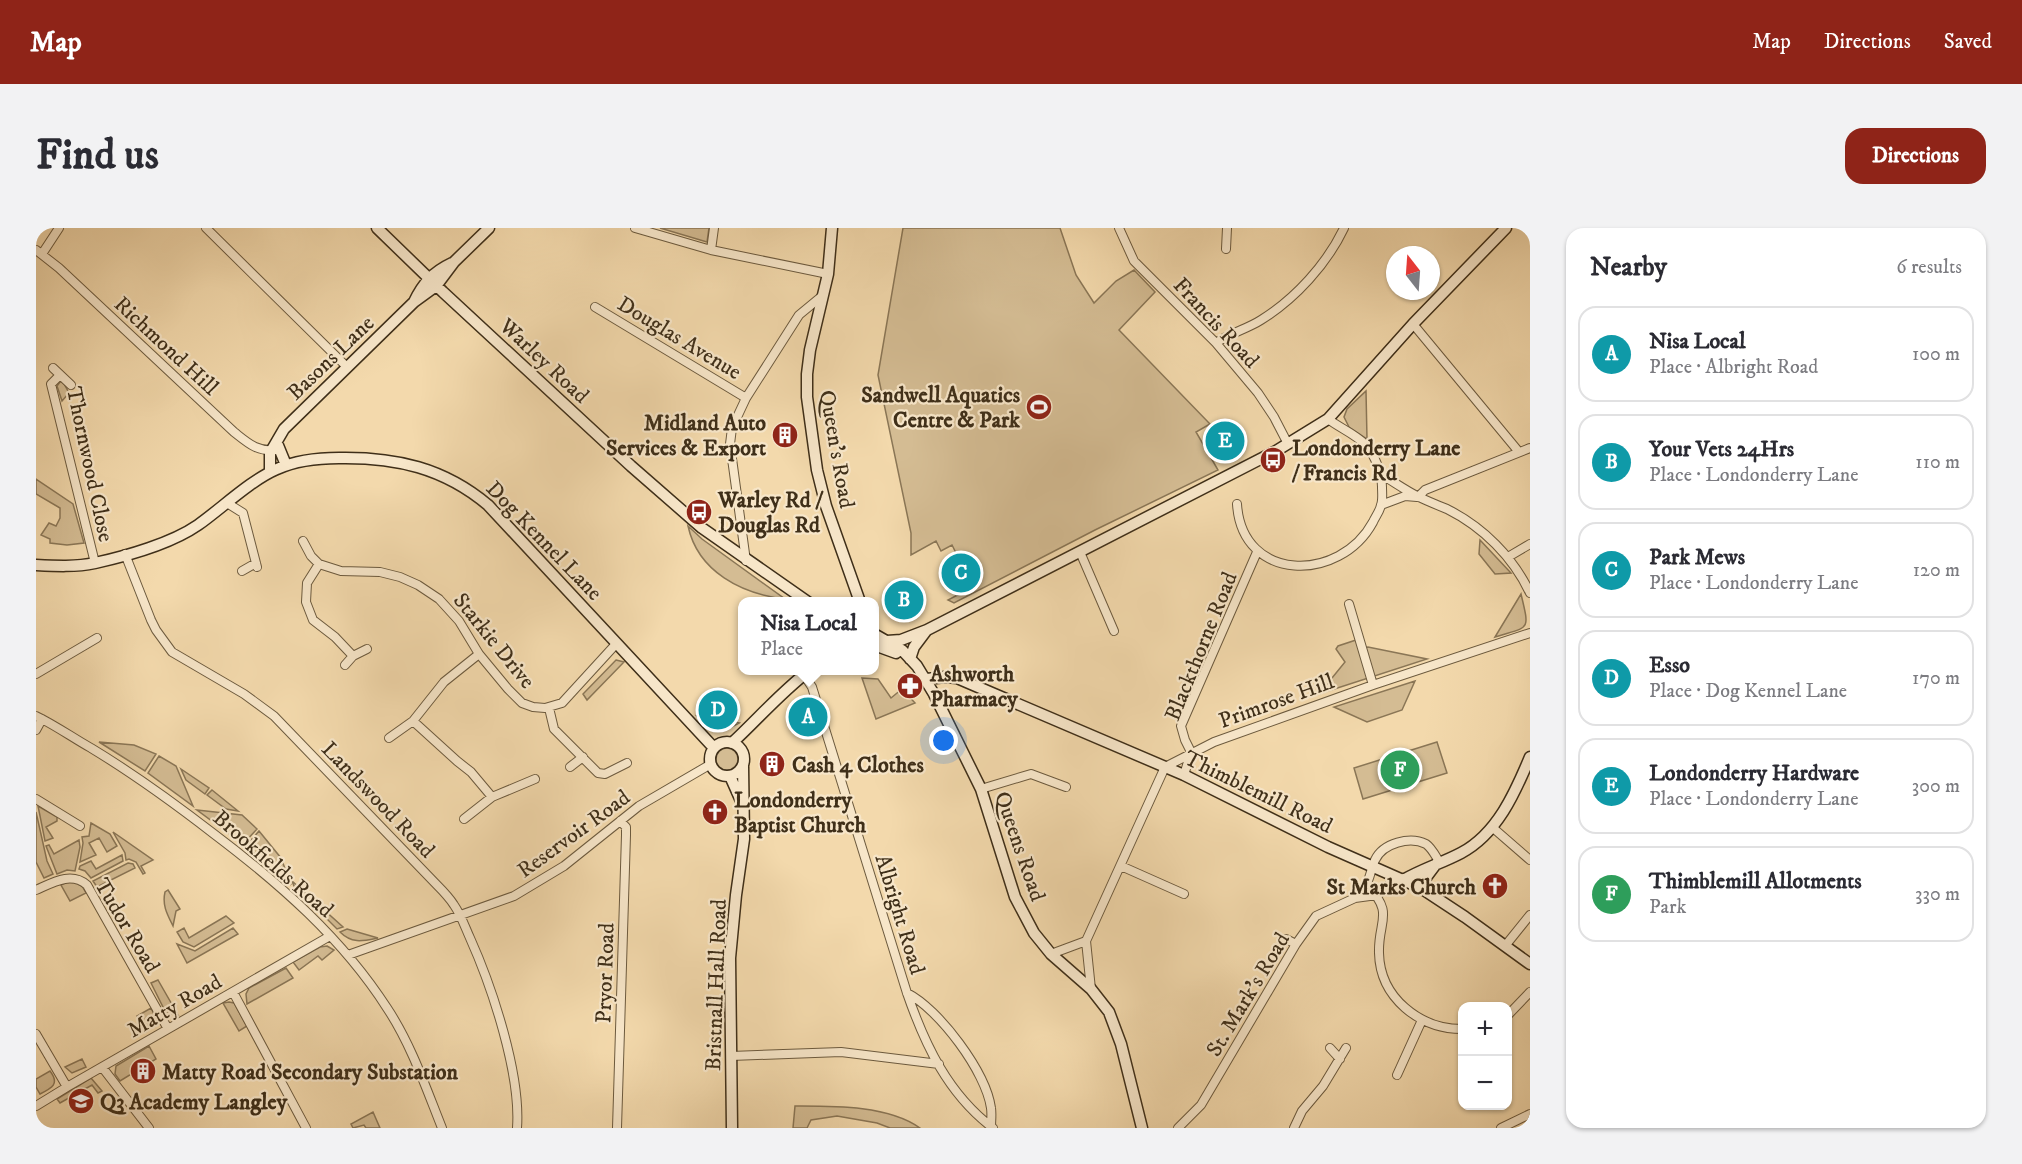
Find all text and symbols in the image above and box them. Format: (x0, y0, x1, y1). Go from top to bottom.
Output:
text: Map (30, 25, 82, 60)
text: Map (1752, 29, 1791, 55)
text: Directions (1824, 29, 1911, 55)
text: Saved (1944, 29, 1992, 55)
button: Directions (1845, 128, 1986, 184)
text: Find us (36, 130, 159, 182)
north arrow (1386, 246, 1440, 300)
text: Nearby (1590, 251, 1667, 284)
text: 6 results (1896, 255, 1962, 280)
street label: Francis Road (1167, 272, 1265, 374)
street label: Richmond Hill (108, 291, 224, 402)
street label: Douglas Avenue (612, 291, 746, 386)
street label: Basons Lane (282, 310, 380, 406)
street label: Warley Road (493, 312, 594, 409)
text: Nisa Local (1649, 328, 1746, 355)
text: A (1605, 342, 1618, 367)
text: 100 m (1912, 342, 1960, 367)
text: Place · Albright Road (1649, 355, 1818, 380)
place label: Sandwell Aquatics Centre & Park (861, 382, 1021, 434)
street label: Thornwood Close (60, 384, 119, 544)
street label: Queen's Road (813, 388, 860, 510)
sports icon: Sandwell Aquatics Centre & Park (1024, 392, 1054, 422)
place label: Midland Auto Services & Export (606, 410, 766, 462)
pin: E (1206, 418, 1244, 464)
building icon: Midland Auto Services & Export (770, 420, 800, 450)
place label: Londonderry Lane / Francis Rd (1291, 435, 1460, 487)
text: Your Vets 24Hrs (1649, 436, 1794, 463)
bus stop icon: Londonderry Lane / Francis Rd (1258, 445, 1288, 475)
text: B (1605, 450, 1618, 475)
text: 110 m (1915, 450, 1960, 475)
text: Place · Londonderry Lane (1649, 463, 1858, 488)
street label: Dog Kennel Lane (480, 476, 608, 607)
place label: Warley Rd / Douglas Rd (717, 487, 823, 539)
bus stop icon: Warley Rd / Douglas Rd (684, 497, 714, 527)
text: Park Mews (1649, 544, 1745, 571)
pin: C (942, 550, 980, 596)
text: C (1605, 558, 1618, 583)
text: 120 m (1913, 558, 1960, 583)
street label: Blackthorne Road (1159, 568, 1244, 725)
text: Place · Londonderry Lane (1649, 571, 1858, 596)
pin: B (884, 578, 924, 622)
street label: Starkie Drive (447, 588, 541, 694)
popup (738, 597, 879, 675)
text: Nisa Local (760, 610, 857, 637)
text: Place (760, 637, 803, 662)
text: Esso (1649, 652, 1690, 679)
place label: Ashworth Pharmacy (929, 661, 1018, 713)
text: D (1604, 666, 1619, 691)
text: 170 m (1912, 666, 1960, 691)
street label: Primrose Hill (1215, 668, 1338, 735)
pharmacy icon: Ashworth Pharmacy (895, 671, 925, 701)
text: Place · Dog Kennel Lane (1649, 679, 1847, 704)
pin: D (698, 688, 738, 732)
pin: A (788, 694, 828, 740)
your location (929, 726, 958, 755)
street label: Landswood Road (316, 736, 440, 864)
street label: Thimblemill Road (1180, 745, 1337, 840)
pin: F (1380, 748, 1420, 792)
building icon: Cash 4 Clothes (757, 749, 787, 779)
place label: Cash 4 Clothes (792, 752, 924, 779)
text: Londonderry Hardware (1649, 760, 1859, 787)
text: E (1604, 774, 1619, 799)
text: 300 m (1912, 774, 1960, 799)
street label: Reservoir Road (512, 784, 636, 884)
place label: Londonderry Baptist Church (734, 787, 866, 839)
text: Place · Londonderry Lane (1649, 787, 1858, 812)
street label: Queens Road (988, 788, 1051, 905)
church icon: Londonderry Baptist Church (700, 797, 730, 827)
street label: Brookfields Road (207, 804, 339, 924)
street label: Albright Road (869, 851, 931, 978)
text: Thimblemill Allotments (1649, 868, 1862, 895)
church icon: St Marks Church (1480, 871, 1510, 901)
street label: Tudor Road (88, 874, 166, 978)
place label: St Marks Church (1326, 874, 1476, 901)
text: F (1605, 882, 1618, 907)
text: 330 m (1915, 882, 1960, 907)
text: Park (1649, 895, 1686, 920)
street label: Bristnall Hall Road (700, 899, 733, 1072)
street label: Pryor Road (590, 922, 621, 1024)
street label: St. Mark's Road (1201, 928, 1296, 1062)
street label: Matty Road (123, 969, 227, 1044)
map controls (1458, 1002, 1512, 1110)
button: + (1458, 1002, 1512, 1056)
building icon: Matty Road Secondary Substation (128, 1056, 158, 1086)
button: − (1458, 1056, 1512, 1110)
place label: Matty Road Secondary Substation (162, 1059, 459, 1086)
school or university icon: Q3 Academy Langley (66, 1086, 96, 1116)
place label: Q3 Academy Langley (100, 1089, 288, 1116)

